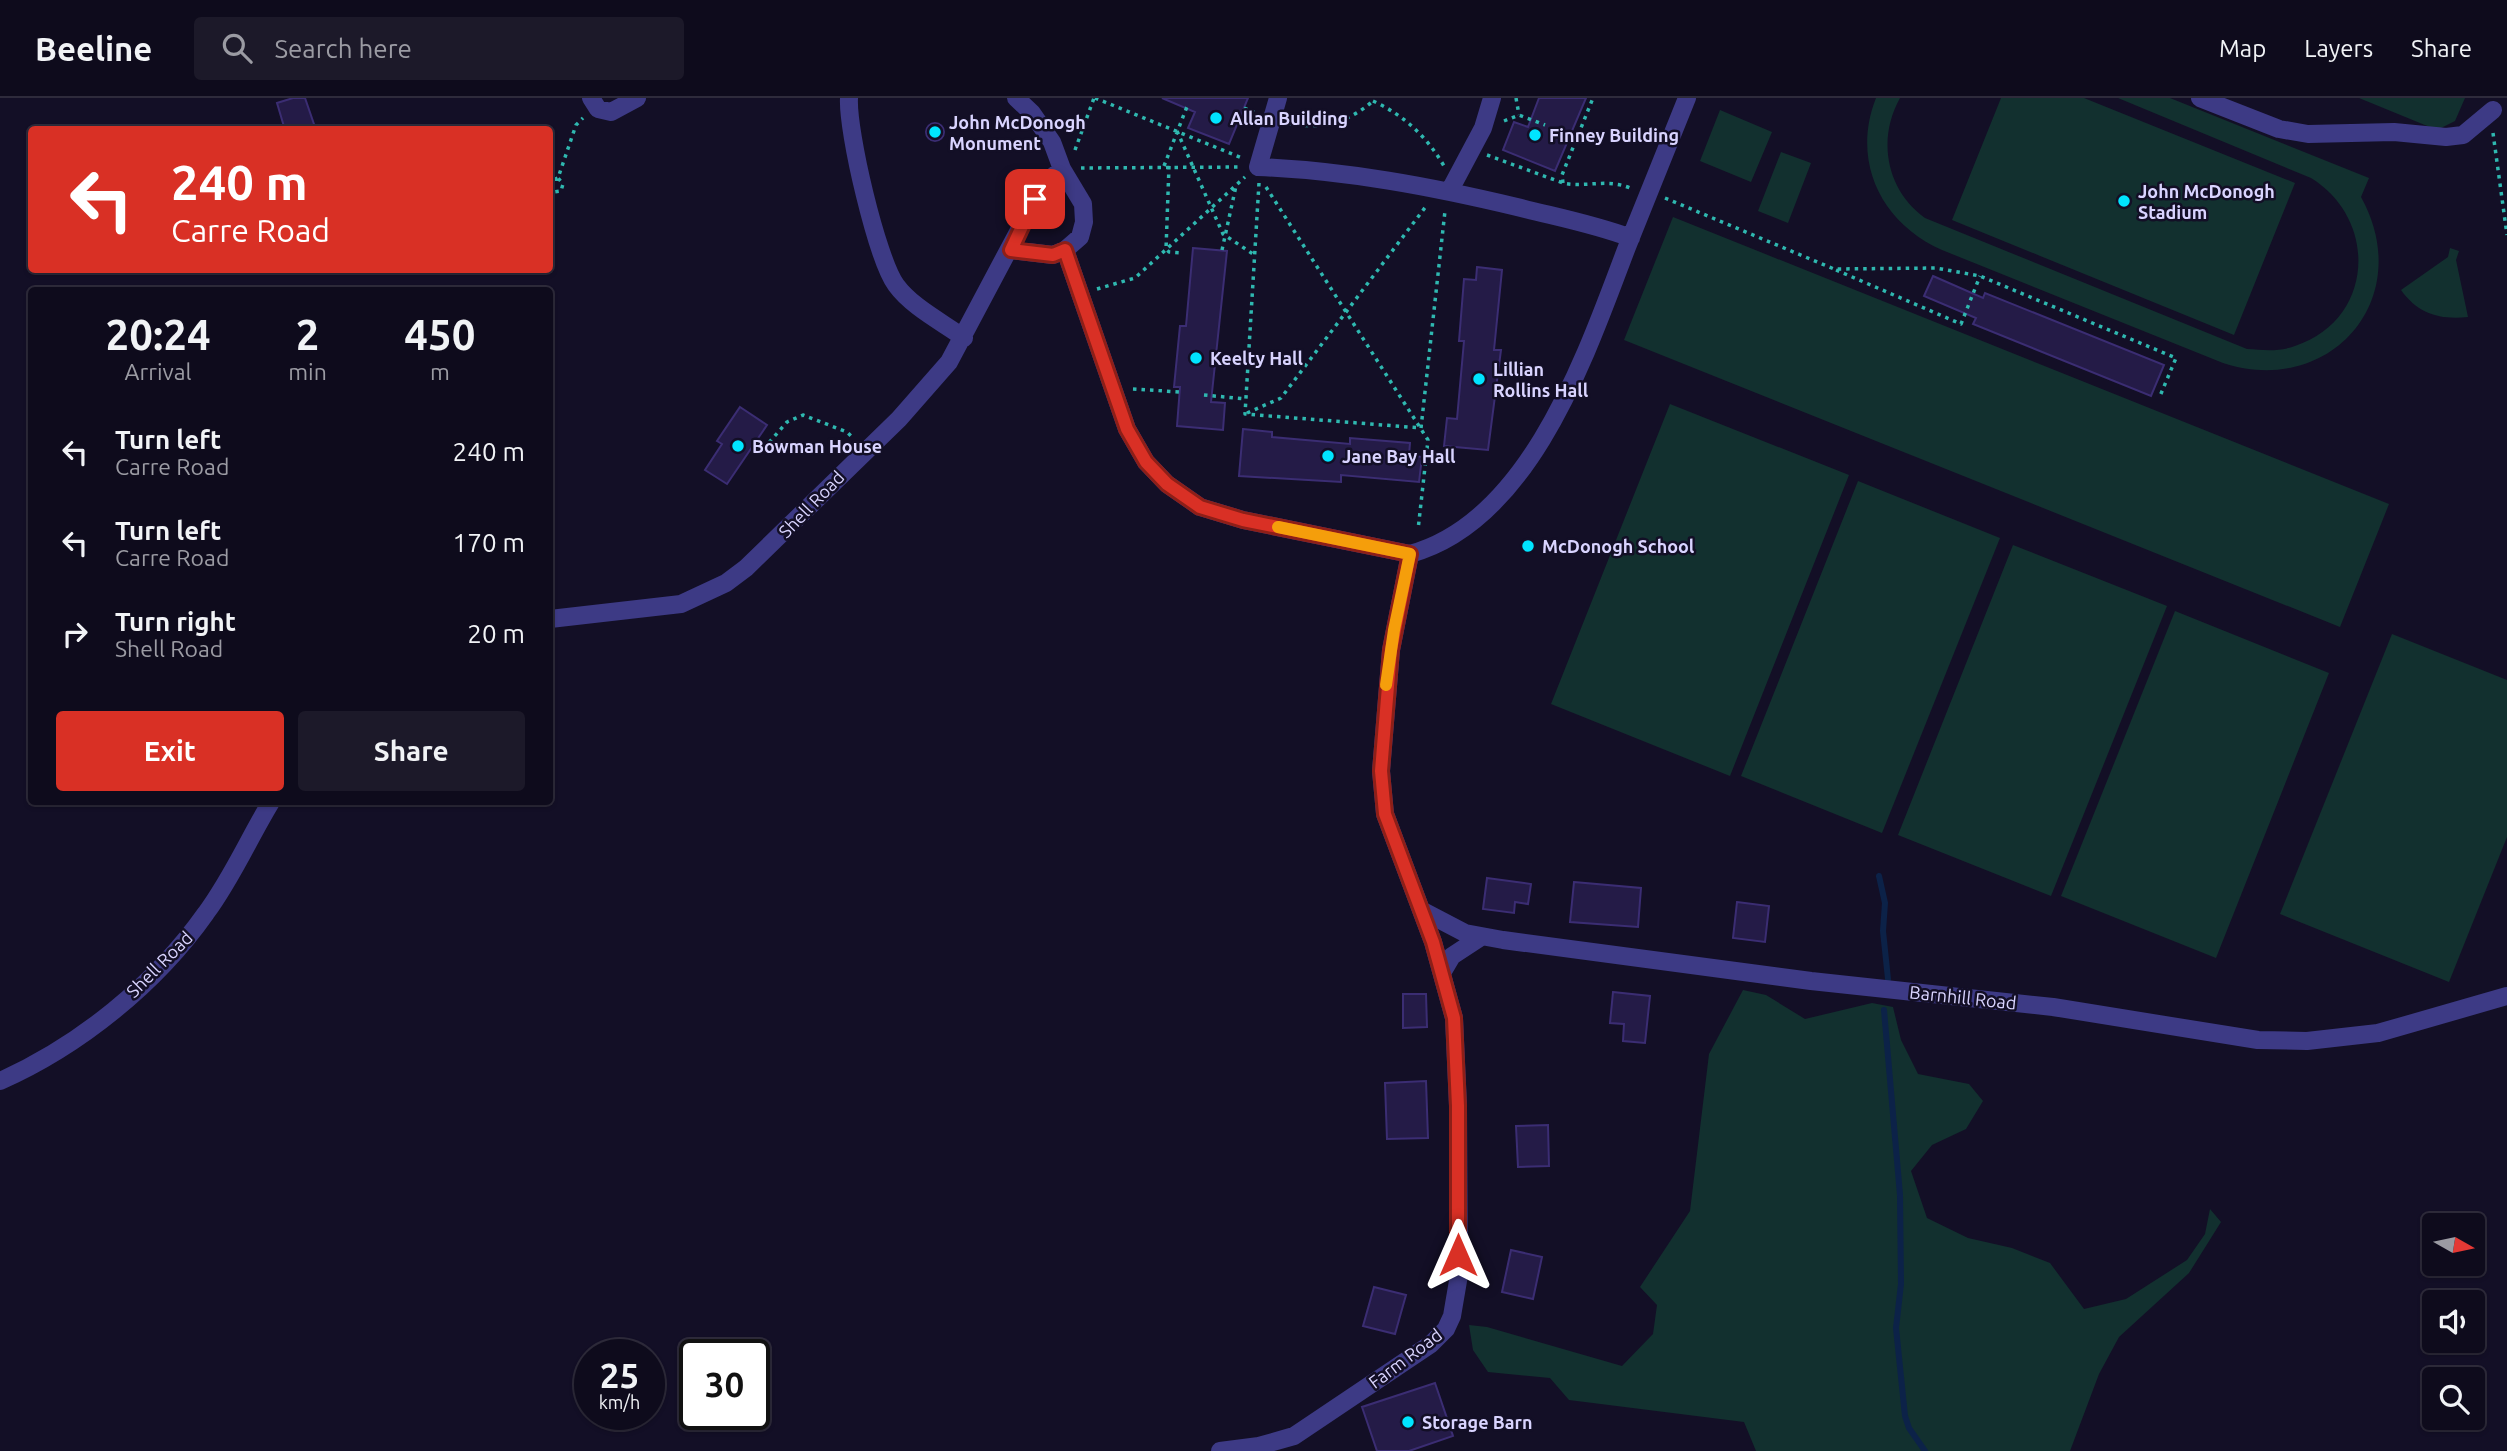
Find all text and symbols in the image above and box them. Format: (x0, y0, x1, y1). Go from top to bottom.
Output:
search box (194, 17, 684, 80)
icon: search (218, 29, 256, 67)
text: Beeline (35, 30, 152, 67)
text: Search here (274, 34, 412, 63)
text: Map (2219, 35, 2266, 62)
text: Layers (2304, 35, 2373, 62)
text: Share (2411, 35, 2472, 62)
place label: Allan Building (1230, 108, 1348, 128)
marker: Allan Building (1208, 110, 1224, 126)
place label: John McDonogh Monument (949, 112, 1086, 153)
marker: John McDonogh Monument (927, 124, 943, 140)
place label: Finney Building (1549, 125, 1679, 145)
marker: Finney Building (1527, 127, 1543, 143)
icon: left (56, 154, 147, 245)
text: 240 m (171, 154, 308, 209)
pin (1005, 169, 1065, 229)
icon: arrive (1016, 180, 1054, 218)
place label: John McDonogh Stadium (2138, 181, 2275, 222)
marker: John McDonogh Stadium (2116, 193, 2132, 209)
text: Carre Road (171, 212, 330, 248)
text: 20:24 (106, 311, 211, 358)
text: 2 (296, 311, 319, 358)
text: 450 (404, 311, 475, 358)
place label: Keelty Hall (1210, 348, 1304, 368)
marker: Keelty Hall (1188, 350, 1204, 366)
text: Arrival (125, 359, 192, 384)
text: min (288, 359, 327, 384)
text: m (430, 359, 450, 384)
place label: Lillian Rollins Hall (1493, 359, 1589, 400)
marker: Lillian Rollins Hall (1471, 371, 1487, 387)
text: Turn left (115, 425, 221, 454)
icon: left (56, 433, 94, 471)
place label: Bowman House (752, 436, 882, 456)
text: 240 m (453, 437, 525, 466)
marker: Bowman House (730, 438, 746, 454)
place label: Jane Bay Hall (1342, 446, 1456, 466)
marker: Jane Bay Hall (1320, 448, 1336, 464)
text: Carre Road (115, 454, 229, 479)
street label: Shell Road (774, 467, 848, 541)
text: Turn left (115, 516, 221, 545)
icon: left (56, 524, 94, 562)
text: 170 m (453, 528, 525, 557)
place label: McDonogh School (1542, 536, 1695, 556)
marker: McDonogh School (1520, 538, 1536, 554)
text: Carre Road (115, 545, 229, 570)
text: Turn right (115, 607, 236, 636)
icon: right (56, 615, 94, 653)
text: 20 m (467, 619, 525, 648)
text: Shell Road (115, 636, 223, 661)
button: Exit (56, 711, 284, 791)
button: Share (298, 711, 525, 791)
street label: Shell Road (122, 927, 196, 1001)
street label: Barnhill Road (1909, 981, 2017, 1013)
north arrow (2422, 1213, 2485, 1276)
map controls (2422, 1213, 2485, 1430)
position arrow (1421, 1218, 1495, 1292)
button: sound (2422, 1290, 2485, 1353)
street label: Farm Road (1365, 1324, 1445, 1392)
speed limit sign: 30 (679, 1339, 770, 1430)
text: 25 (600, 1355, 639, 1395)
button: search (2422, 1367, 2485, 1430)
text: km/h (599, 1392, 640, 1412)
place label: Storage Barn (1422, 1412, 1532, 1432)
marker: Storage Barn (1400, 1414, 1416, 1430)

